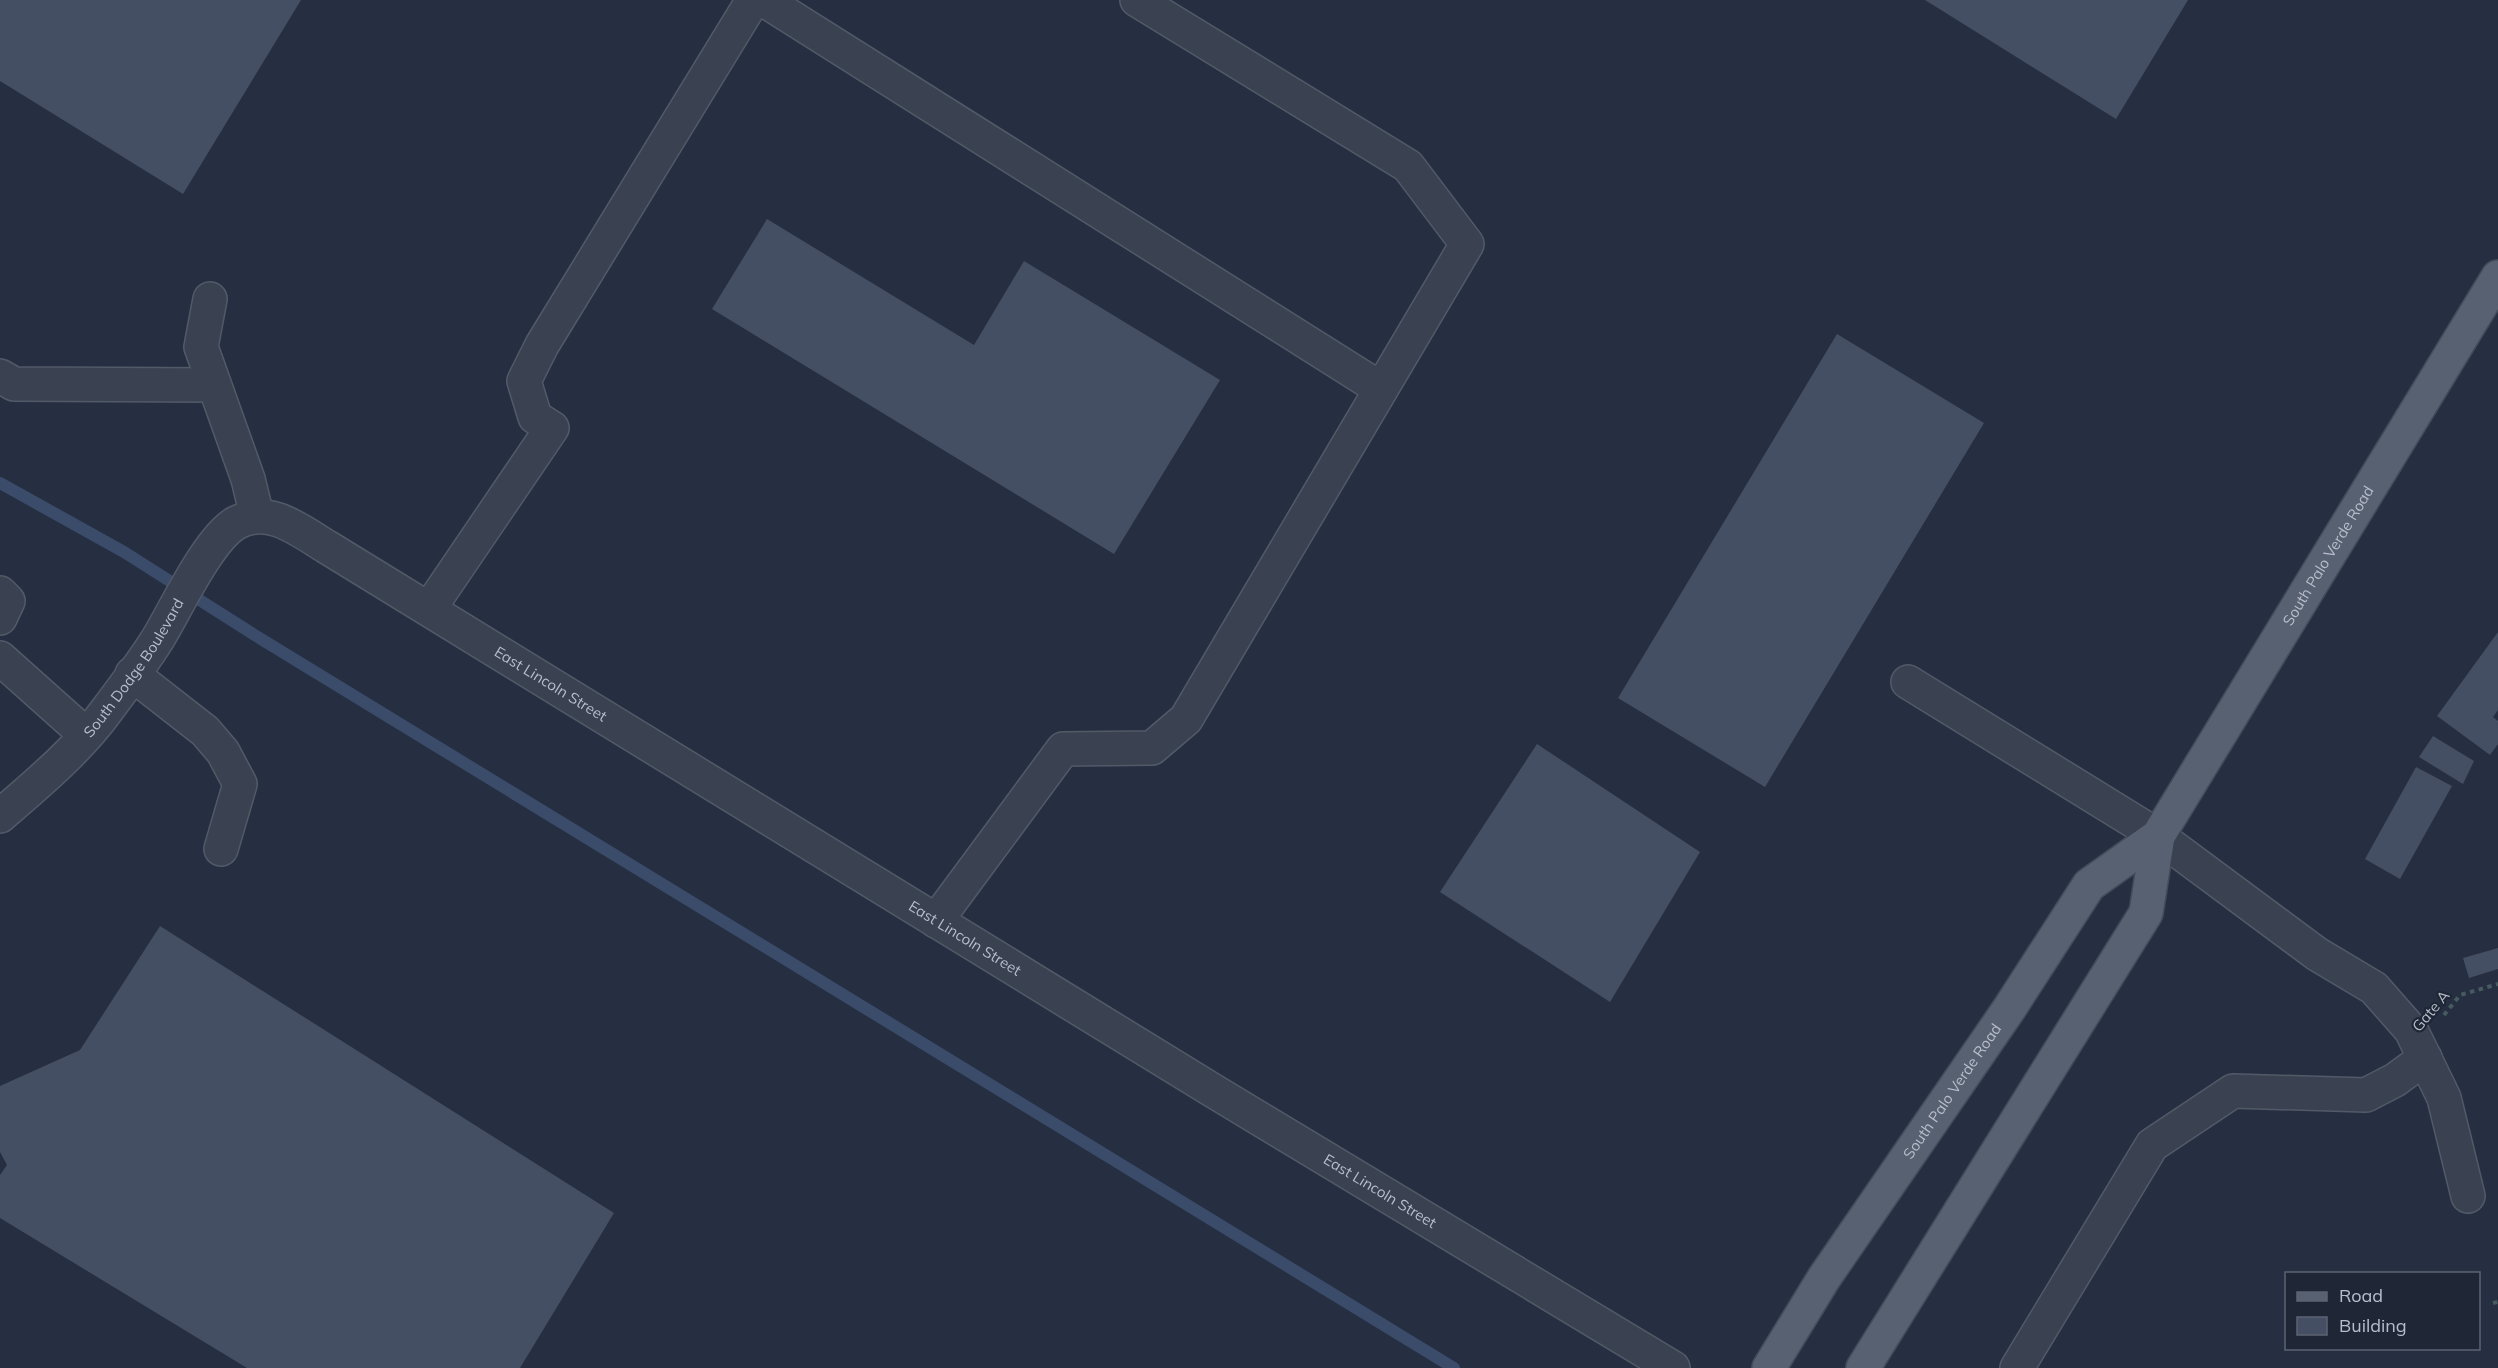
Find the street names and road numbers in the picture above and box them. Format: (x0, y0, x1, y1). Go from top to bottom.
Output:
street label: South Palo Verde Road (2278, 482, 2378, 629)
street label: South Dodge Boulevard (79, 595, 188, 741)
street label: East Lincoln Street (491, 642, 611, 725)
street label: East Lincoln Street (905, 896, 1025, 980)
street label: Gate A (2408, 986, 2453, 1035)
street label: South Palo Verde Road (1899, 1020, 2005, 1162)
street label: East Lincoln Street (1320, 1149, 1440, 1232)

